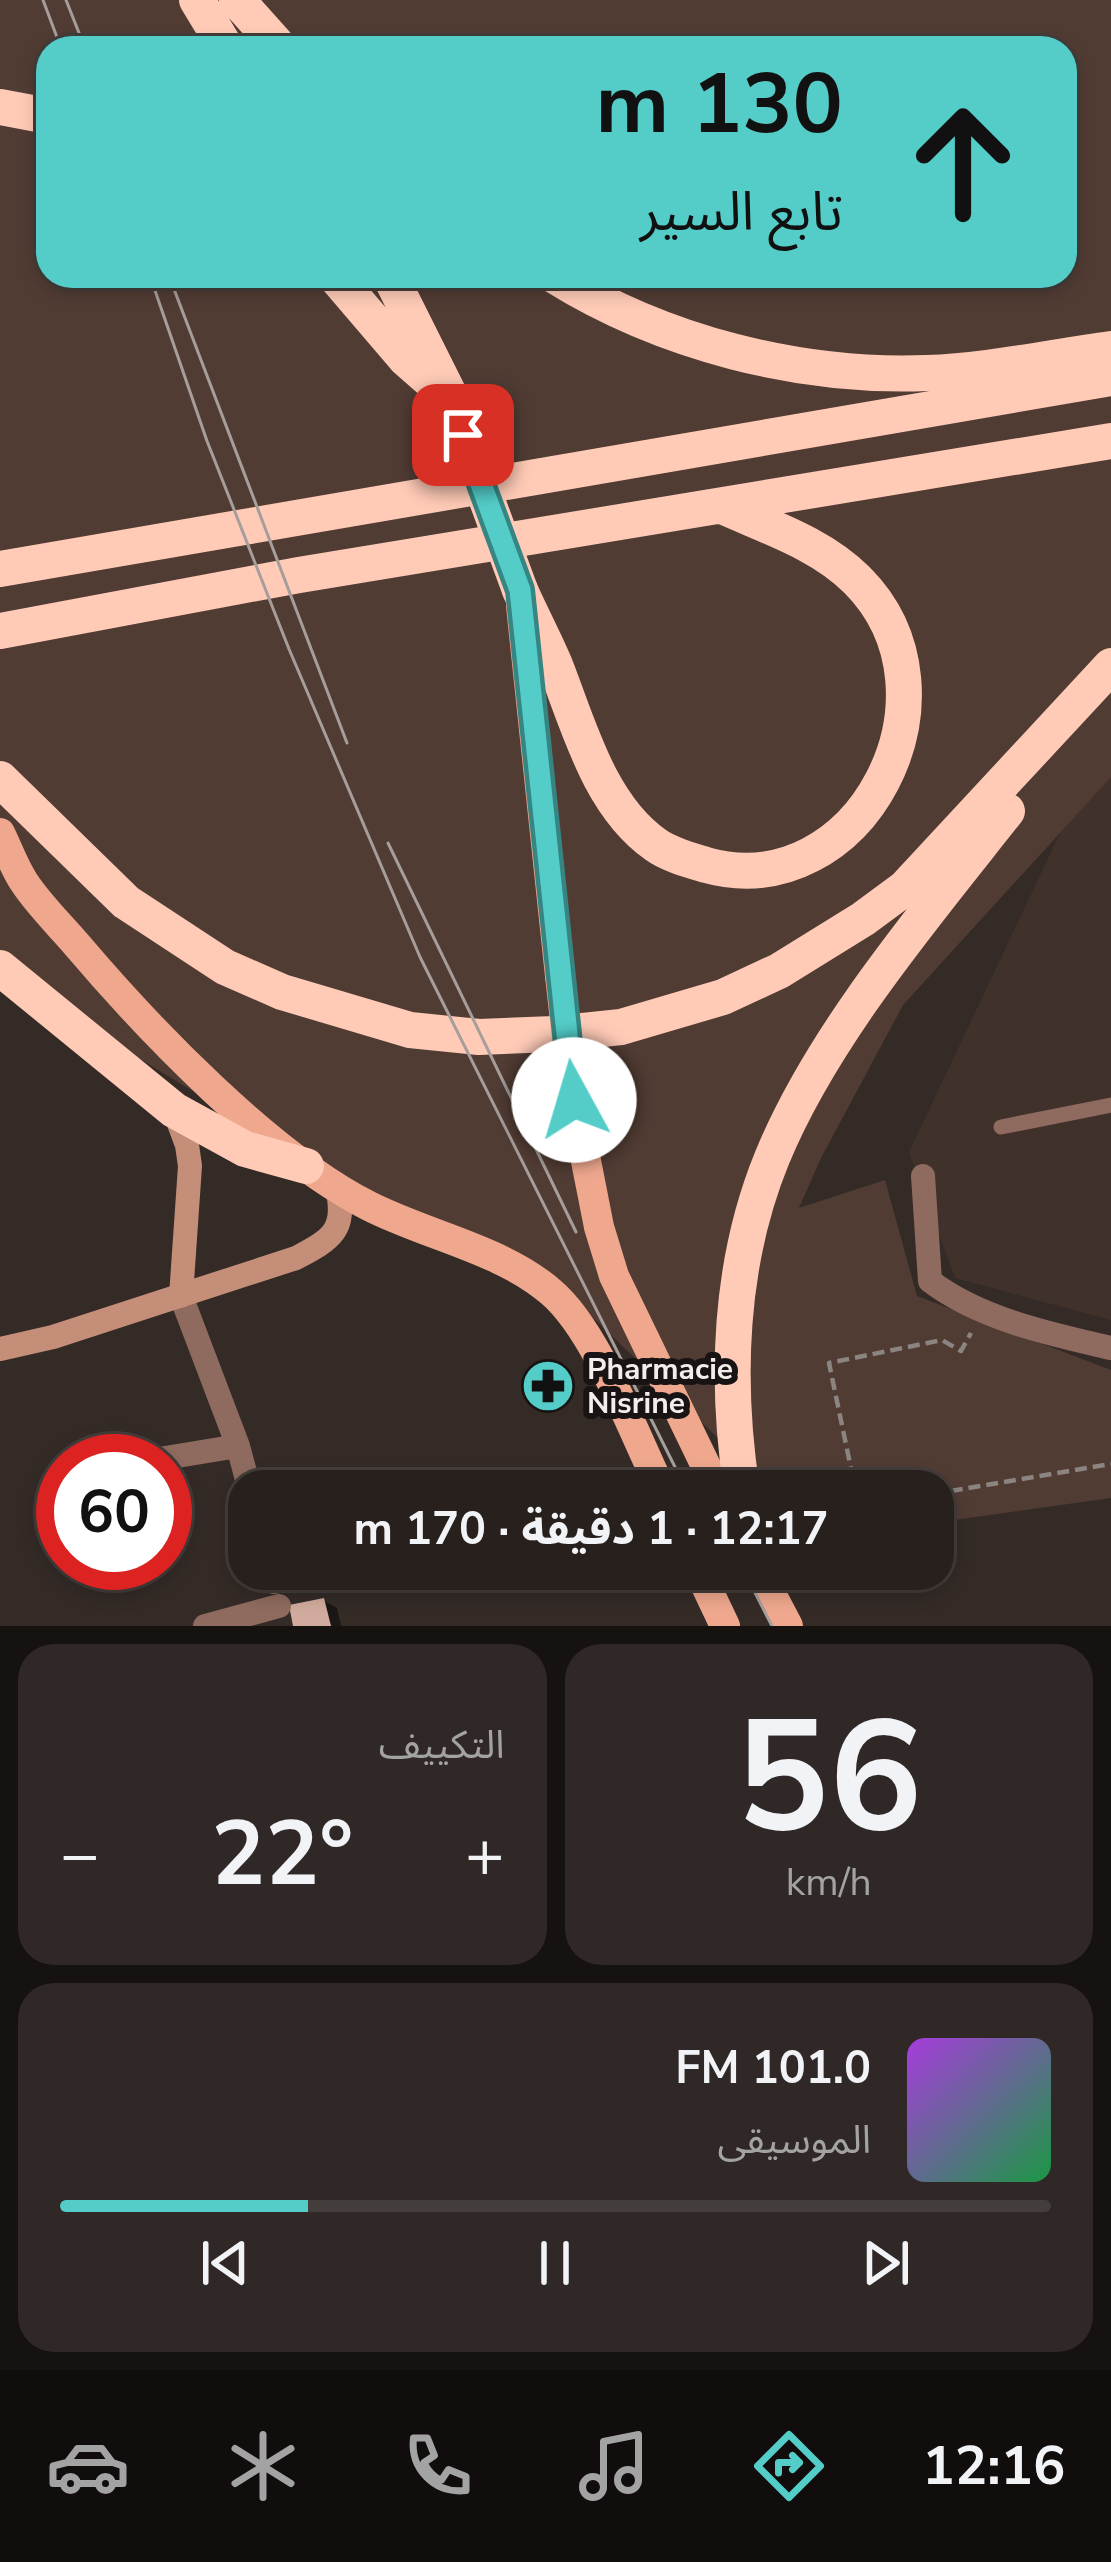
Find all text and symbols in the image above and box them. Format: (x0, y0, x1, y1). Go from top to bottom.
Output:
text: 130 m (595, 47, 843, 162)
icon: ahead (885, 84, 1041, 240)
text: تابع السير (640, 175, 843, 249)
pin (412, 384, 514, 486)
icon: arrive (430, 402, 496, 468)
position arrow (511, 1037, 637, 1163)
place label: Pharmacie Nisrine (587, 1349, 733, 1424)
pharmacy icon: Pharmacie Nisrine (520, 1358, 576, 1414)
speed limit sign: 60 (36, 1434, 192, 1590)
text: 12:17 · 1 دقيقة · 170 m (353, 1499, 829, 1560)
text: 56 (735, 1671, 922, 1884)
text: التكييف (379, 1719, 505, 1772)
text: 22° (211, 1793, 353, 1916)
text: − (60, 1810, 100, 1900)
text: + (465, 1810, 505, 1900)
text: km/h (786, 1856, 872, 1909)
text: 101.0 FM (675, 2038, 871, 2099)
text: الموسيقى (717, 2114, 871, 2167)
icon: previous (192, 2230, 258, 2296)
icon: pause (522, 2230, 588, 2296)
icon: next (853, 2230, 919, 2296)
icon: car (46, 2424, 130, 2508)
icon: climate (221, 2424, 305, 2508)
icon: phone (396, 2424, 480, 2508)
icon: music (572, 2424, 656, 2508)
icon: directions (747, 2424, 831, 2508)
text: 12:16 (922, 2429, 1065, 2503)

